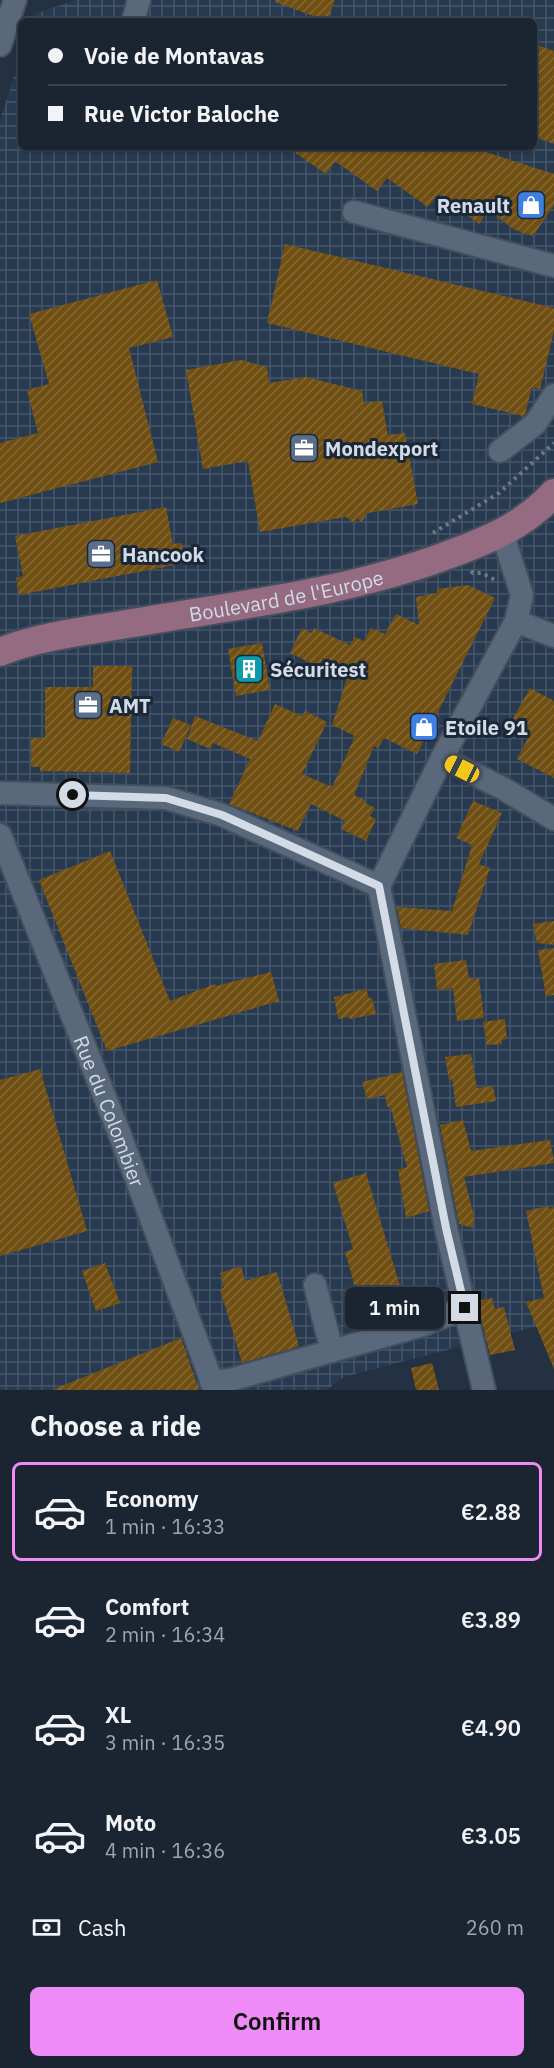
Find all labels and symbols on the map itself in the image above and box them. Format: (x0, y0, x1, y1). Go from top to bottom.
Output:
shop icon: Renault (515, 189, 547, 221)
place label: Renault (437, 192, 510, 219)
office icon: Mondexport (288, 432, 320, 464)
place label: Mondexport (325, 435, 438, 462)
office icon: Hancook (85, 538, 117, 570)
place label: Hancook (122, 541, 205, 568)
street label: Boulevard de l'Europe (187, 563, 386, 627)
building icon: Sécuritest (233, 653, 265, 685)
place label: Sécuritest (270, 656, 366, 683)
office icon: AMT (72, 689, 104, 721)
place label: AMT (109, 692, 151, 719)
shop icon: Etoile 91 (408, 711, 440, 743)
place label: Etoile 91 (445, 714, 528, 741)
car (442, 753, 482, 785)
route start (59, 781, 86, 808)
street label: Rue du Colombier (68, 1031, 152, 1190)
callout: 1 min (345, 1287, 444, 1329)
route end (451, 1294, 478, 1321)

